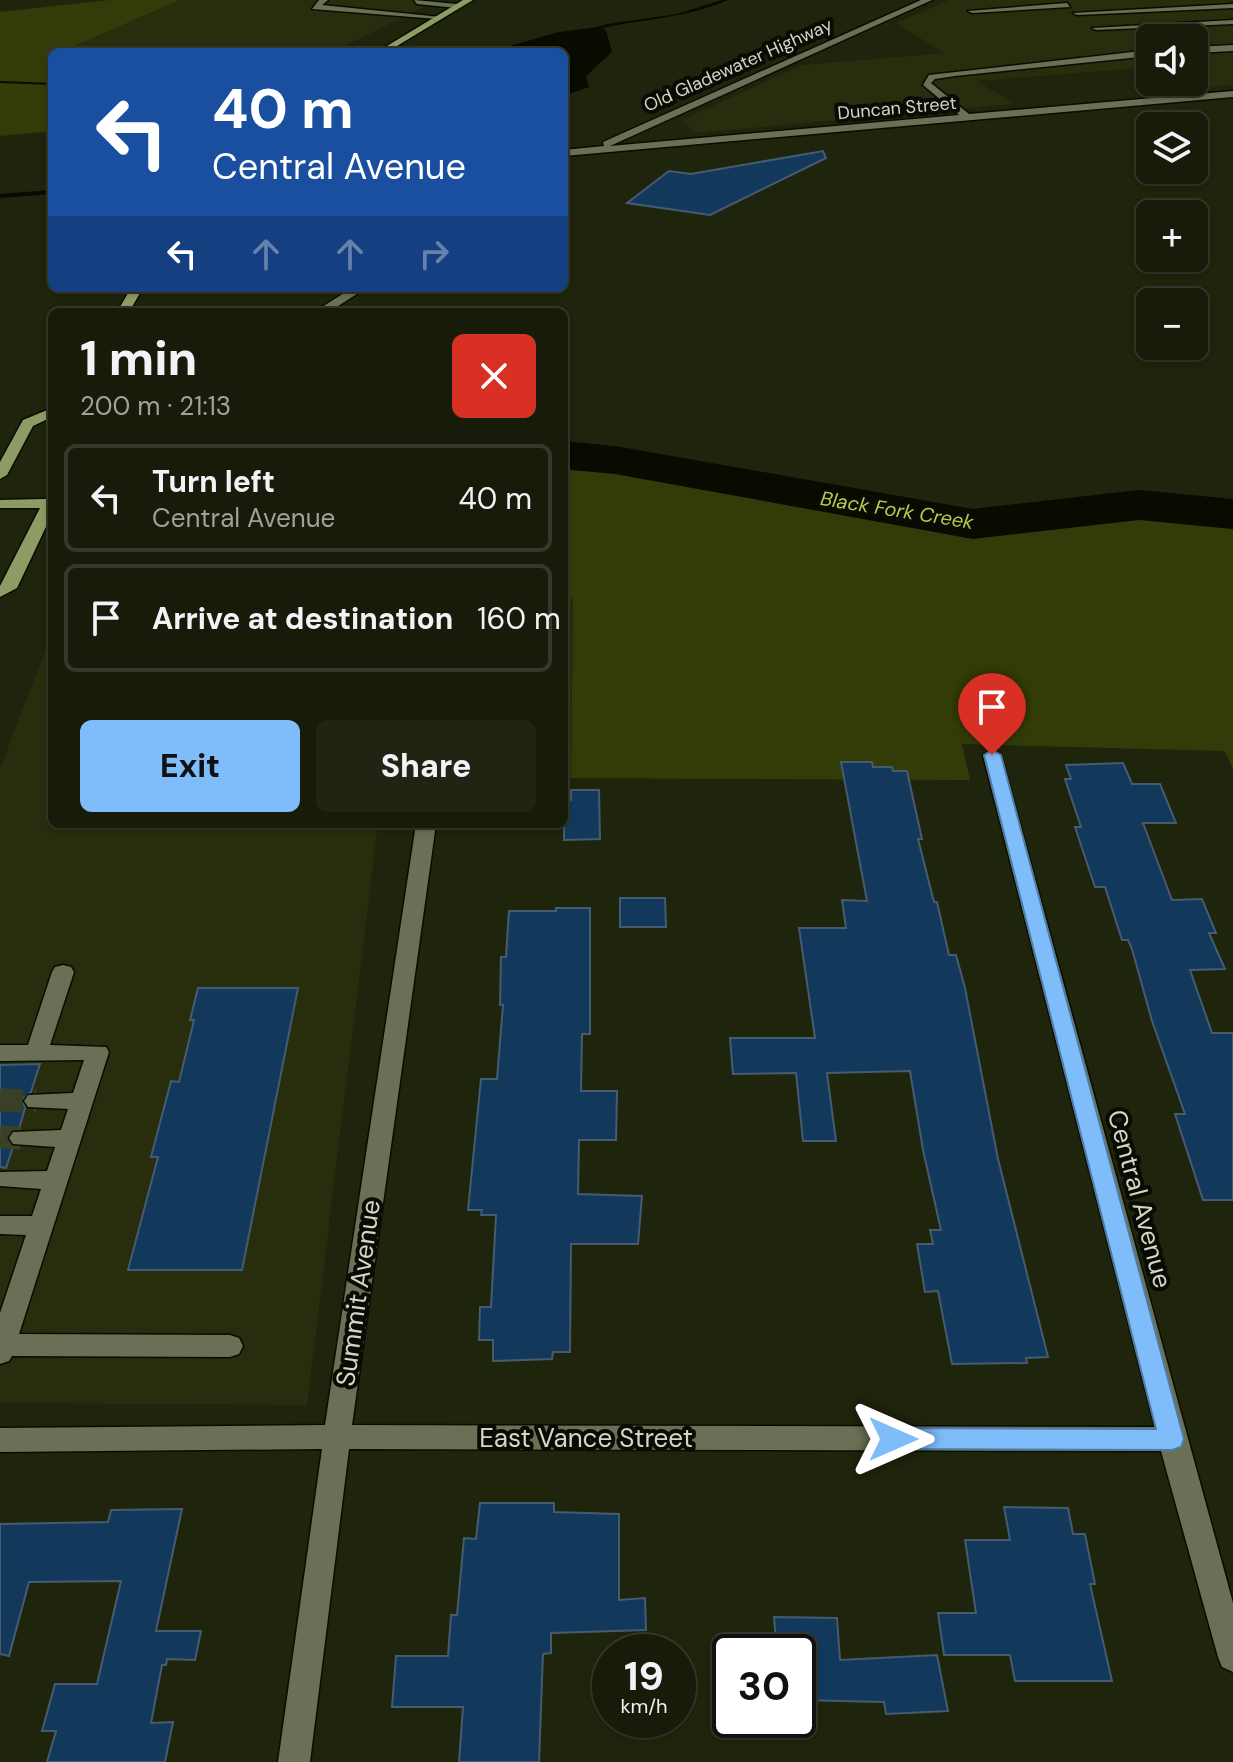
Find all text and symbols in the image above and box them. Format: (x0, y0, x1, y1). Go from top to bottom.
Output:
street label: Old Gladewater Highway (640, 13, 836, 117)
map controls (1136, 24, 1208, 360)
button: sound (1136, 24, 1208, 96)
text: 40 m (212, 72, 354, 145)
icon: left (80, 80, 184, 184)
street label: Duncan Street (837, 91, 957, 125)
button: layers (1136, 112, 1208, 184)
text: Central Avenue (212, 143, 466, 190)
button: + (1136, 200, 1208, 272)
icon: left (160, 232, 204, 276)
icon: ahead (244, 232, 288, 276)
icon: ahead (328, 232, 372, 276)
icon: right (412, 232, 456, 276)
button: − (1136, 288, 1208, 360)
text: 1 min (80, 327, 197, 390)
button: close (452, 334, 536, 418)
text: 200 m · 21:13 (80, 389, 231, 423)
text: Turn left (152, 462, 275, 501)
icon: left (84, 476, 128, 520)
text: 40 m (459, 479, 532, 518)
water label: Black Fork Creek (819, 485, 976, 535)
text: Central Avenue (152, 501, 335, 535)
icon: arrive (84, 596, 128, 640)
text: Arrive at destination (152, 599, 453, 638)
text: 160 m (477, 599, 561, 638)
pin (958, 673, 1026, 755)
icon: arrive (970, 685, 1014, 729)
button: Exit (80, 720, 300, 812)
button: Share (316, 720, 536, 812)
street label: Central Avenue (1100, 1106, 1180, 1292)
street label: Summit Avenue (328, 1198, 388, 1388)
position arrow (851, 1397, 935, 1481)
street label: East Vance Street (479, 1421, 693, 1455)
speed limit sign: 30 (712, 1634, 816, 1738)
text: 19 (624, 1650, 664, 1702)
text: km/h (620, 1693, 668, 1719)

